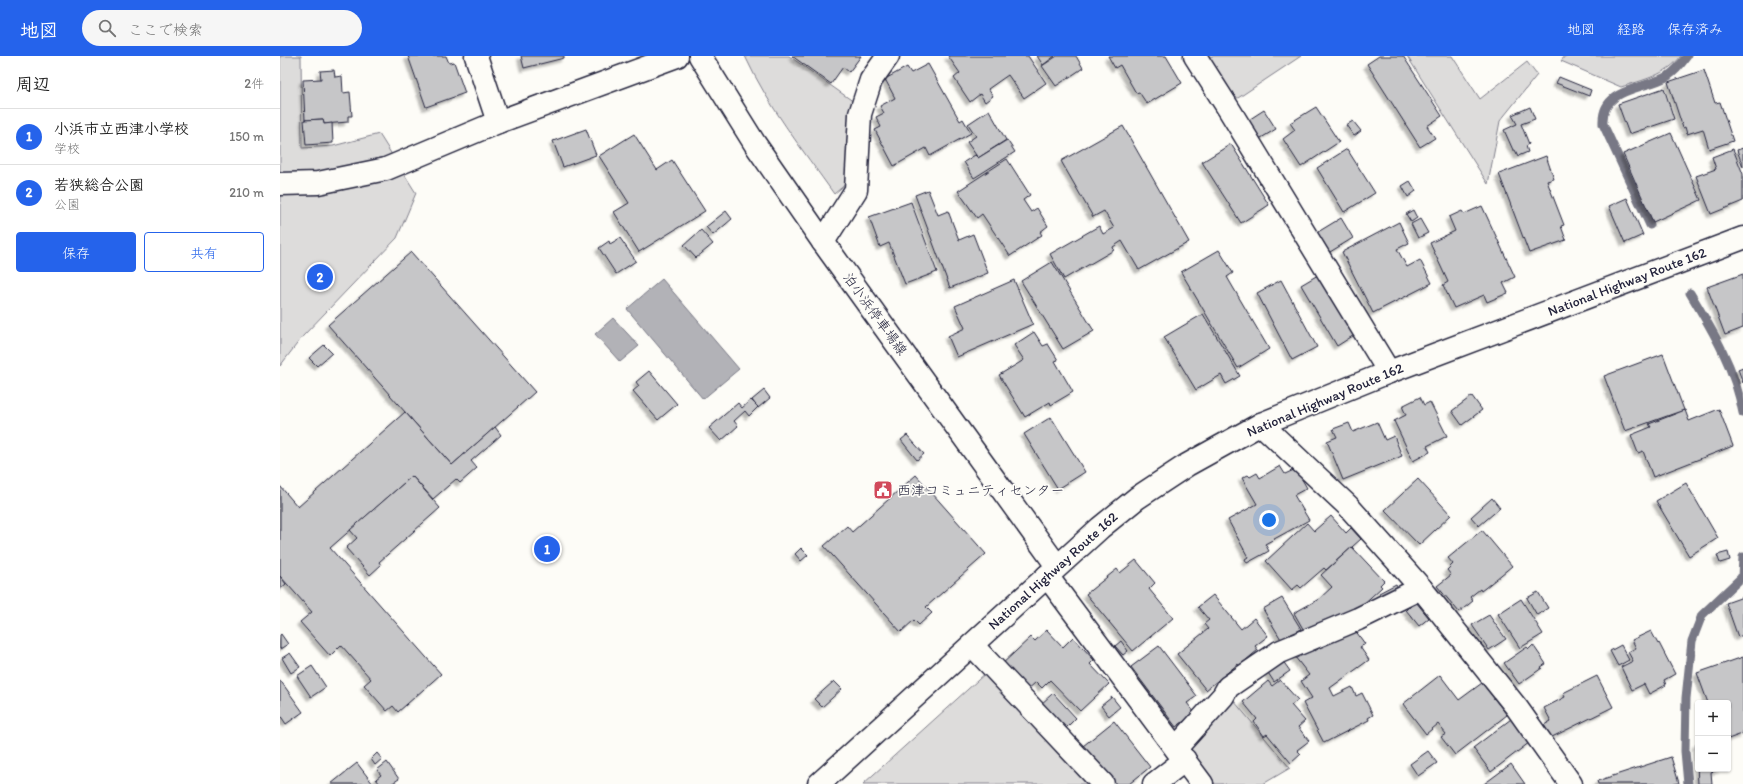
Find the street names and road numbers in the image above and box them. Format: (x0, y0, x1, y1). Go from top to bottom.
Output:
street label: National Highway Route 162 (1545, 244, 1709, 320)
street label: 泊小浜停車場線 (839, 269, 911, 359)
street label: National Highway Route 162 (1244, 359, 1406, 441)
street label: National Highway Route 162 (985, 508, 1122, 634)

